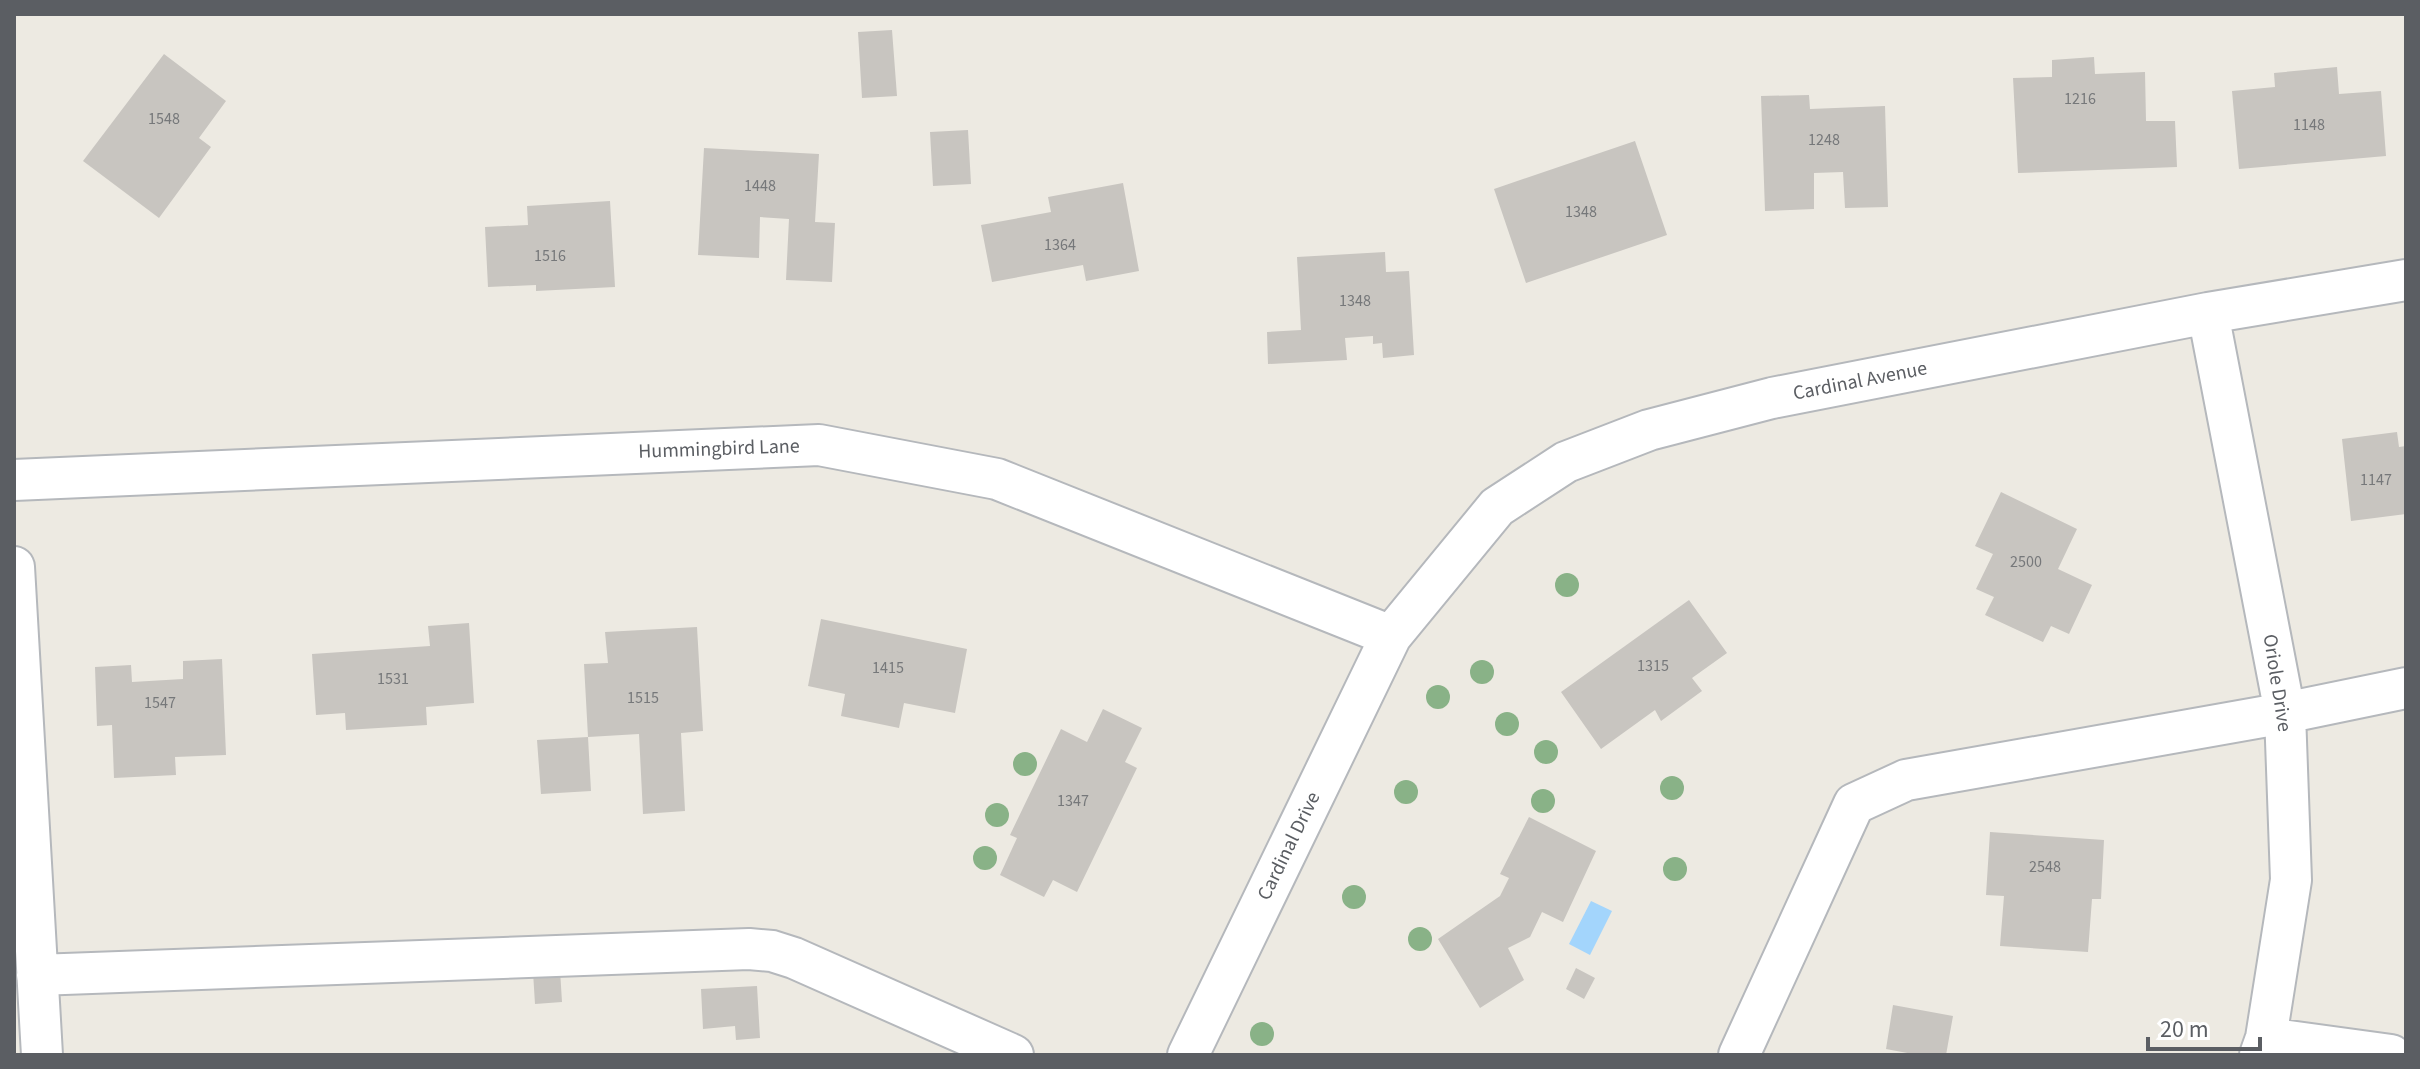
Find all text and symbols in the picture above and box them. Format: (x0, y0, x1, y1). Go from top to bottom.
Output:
house number: 1216 (2064, 88, 2096, 110)
house number: 1548 (148, 108, 180, 130)
house number: 1148 (2293, 114, 2325, 136)
house number: 1248 (1808, 129, 1840, 151)
house number: 1448 (744, 175, 776, 197)
house number: 1348 (1565, 201, 1597, 223)
house number: 1364 (1044, 234, 1076, 256)
house number: 1516 (534, 245, 566, 267)
house number: 1348 (1339, 290, 1371, 312)
street label: Cardinal Avenue (1791, 354, 1930, 408)
street label: Hummingbird Lane (638, 432, 800, 466)
house number: 1147 (2360, 469, 2392, 491)
house number: 2500 (2010, 551, 2042, 573)
street label: Oriole Drive (2255, 632, 2299, 734)
house number: 1315 (1637, 655, 1669, 677)
house number: 1415 (872, 657, 904, 679)
house number: 1531 (377, 668, 409, 690)
house number: 1515 (627, 687, 659, 709)
house number: 1547 (144, 692, 176, 714)
street label: Cardinal Drive (1251, 787, 1327, 905)
house number: 1347 (1057, 790, 1089, 812)
house number: 2548 (2029, 856, 2061, 878)
scale bar (2148, 1001, 2260, 1051)
text: 20 m (2160, 1012, 2209, 1047)

